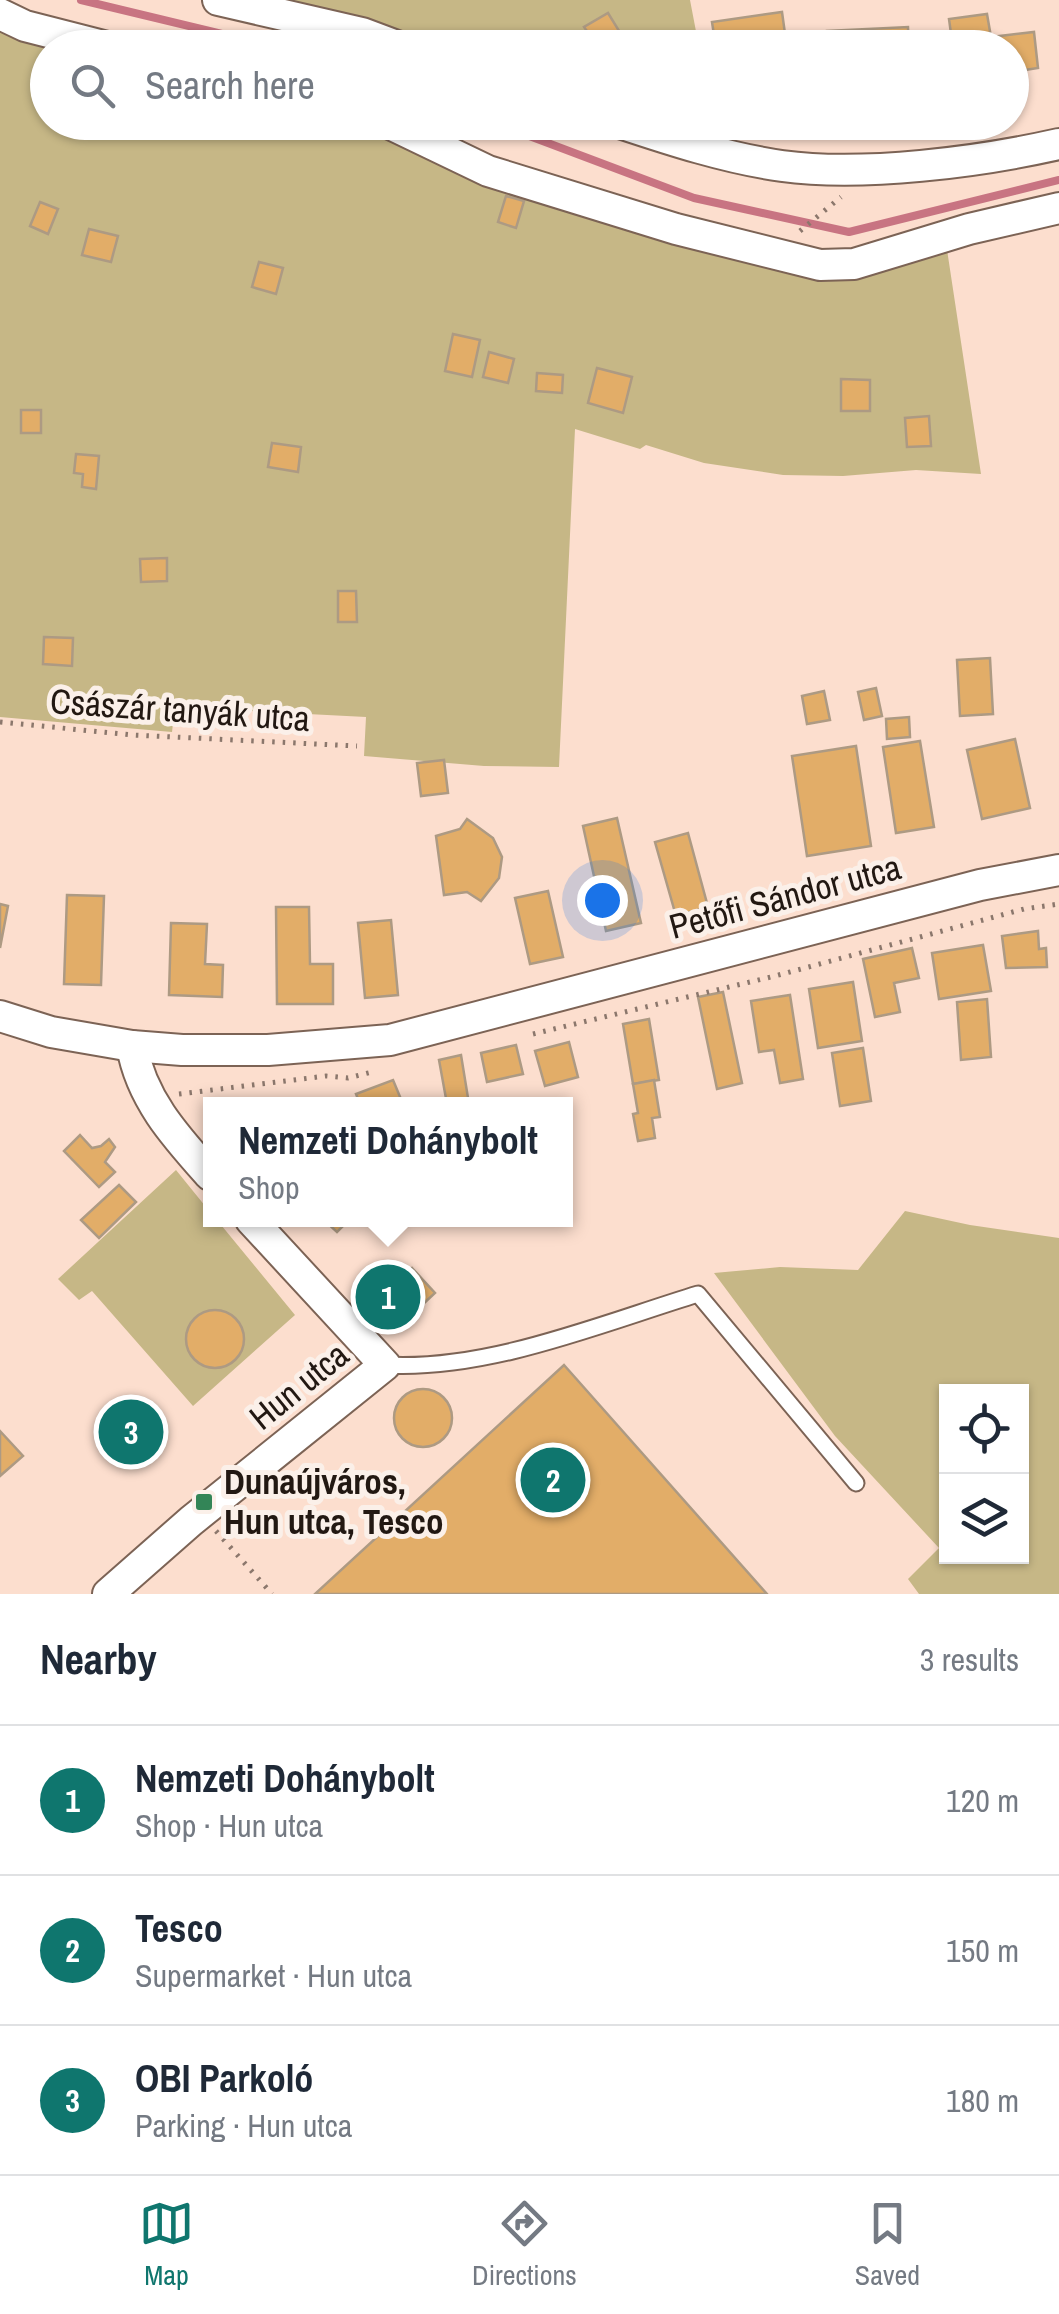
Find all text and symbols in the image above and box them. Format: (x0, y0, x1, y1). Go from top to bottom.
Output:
search box (30, 30, 1029, 140)
icon: search (65, 58, 120, 113)
text: Search here (145, 60, 315, 111)
street label: Császár tanyák utca (49, 677, 311, 742)
street label: Petőfi Sándor utca (664, 843, 906, 950)
your location (577, 875, 628, 926)
popup (203, 1097, 573, 1227)
text: Nemzeti Dohánybolt (238, 1115, 538, 1166)
text: Shop (238, 1166, 300, 1209)
pin: 1 (356, 1260, 420, 1334)
street label: Hun utca (239, 1331, 358, 1440)
map controls (939, 1384, 1029, 1564)
button: locate (939, 1384, 1029, 1474)
pin: 3 (98, 1394, 164, 1470)
pin: 2 (520, 1442, 586, 1518)
place label: Dunaújváros, Hun utca, Tesco (224, 1458, 444, 1545)
button: layers (939, 1474, 1029, 1564)
marker: Dunaújváros, Hun utca, Tesco (193, 1491, 215, 1513)
text: Nearby (40, 1631, 157, 1687)
text: 3 results (920, 1638, 1019, 1681)
text: Nemzeti Dohánybolt (135, 1753, 435, 1804)
text: 1 (65, 1779, 80, 1822)
text: 120 m (946, 1779, 1019, 1822)
text: Shop · Hun utca (135, 1804, 323, 1847)
text: Tesco (135, 1903, 223, 1954)
text: 2 (65, 1929, 80, 1972)
text: 150 m (946, 1929, 1019, 1972)
text: Supermarket · Hun utca (135, 1954, 412, 1997)
text: OBI Parkoló (135, 2053, 313, 2104)
text: 3 (65, 2079, 80, 2122)
text: 180 m (946, 2079, 1019, 2122)
text: Parking · Hun utca (135, 2104, 352, 2147)
tab: Map (139, 2196, 194, 2294)
tab: Directions (472, 2196, 577, 2294)
tab: Saved (855, 2196, 920, 2294)

